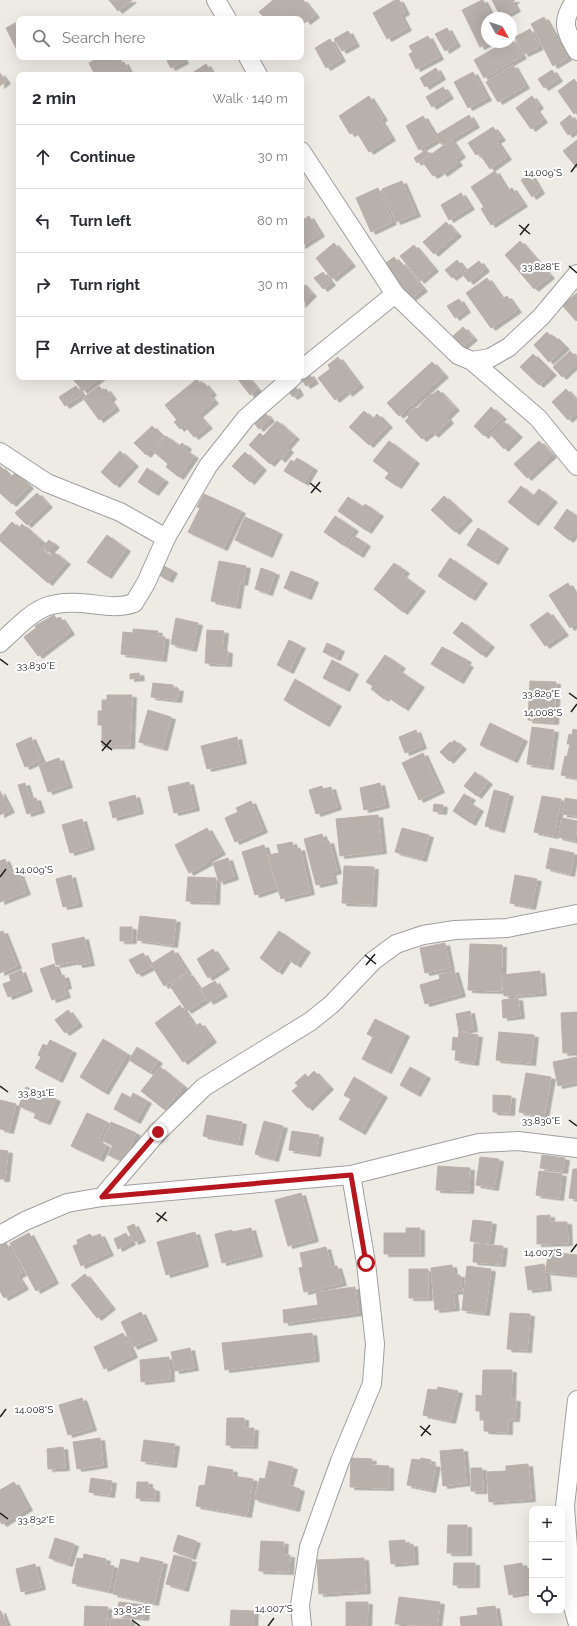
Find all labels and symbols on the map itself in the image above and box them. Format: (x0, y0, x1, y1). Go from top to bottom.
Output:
north arrow (481, 12, 517, 48)
text: 14.009°S (524, 167, 562, 178)
text: 33.828°E (522, 261, 560, 272)
text: 33.830°E (17, 660, 55, 671)
text: 33.829°E (522, 688, 560, 699)
text: 14.008°S (524, 707, 562, 718)
text: 14.009°S (15, 864, 53, 875)
text: 33.831°E (18, 1087, 54, 1098)
text: 33.830°E (522, 1115, 560, 1126)
route end (149, 1123, 167, 1141)
text: 14.007°S (524, 1247, 562, 1258)
route start (357, 1254, 375, 1272)
text: 14.008°S (15, 1404, 53, 1415)
text: 33.832°E (17, 1514, 55, 1525)
text: 14.007°S (255, 1603, 293, 1614)
text: 33.832°E (113, 1604, 151, 1615)

